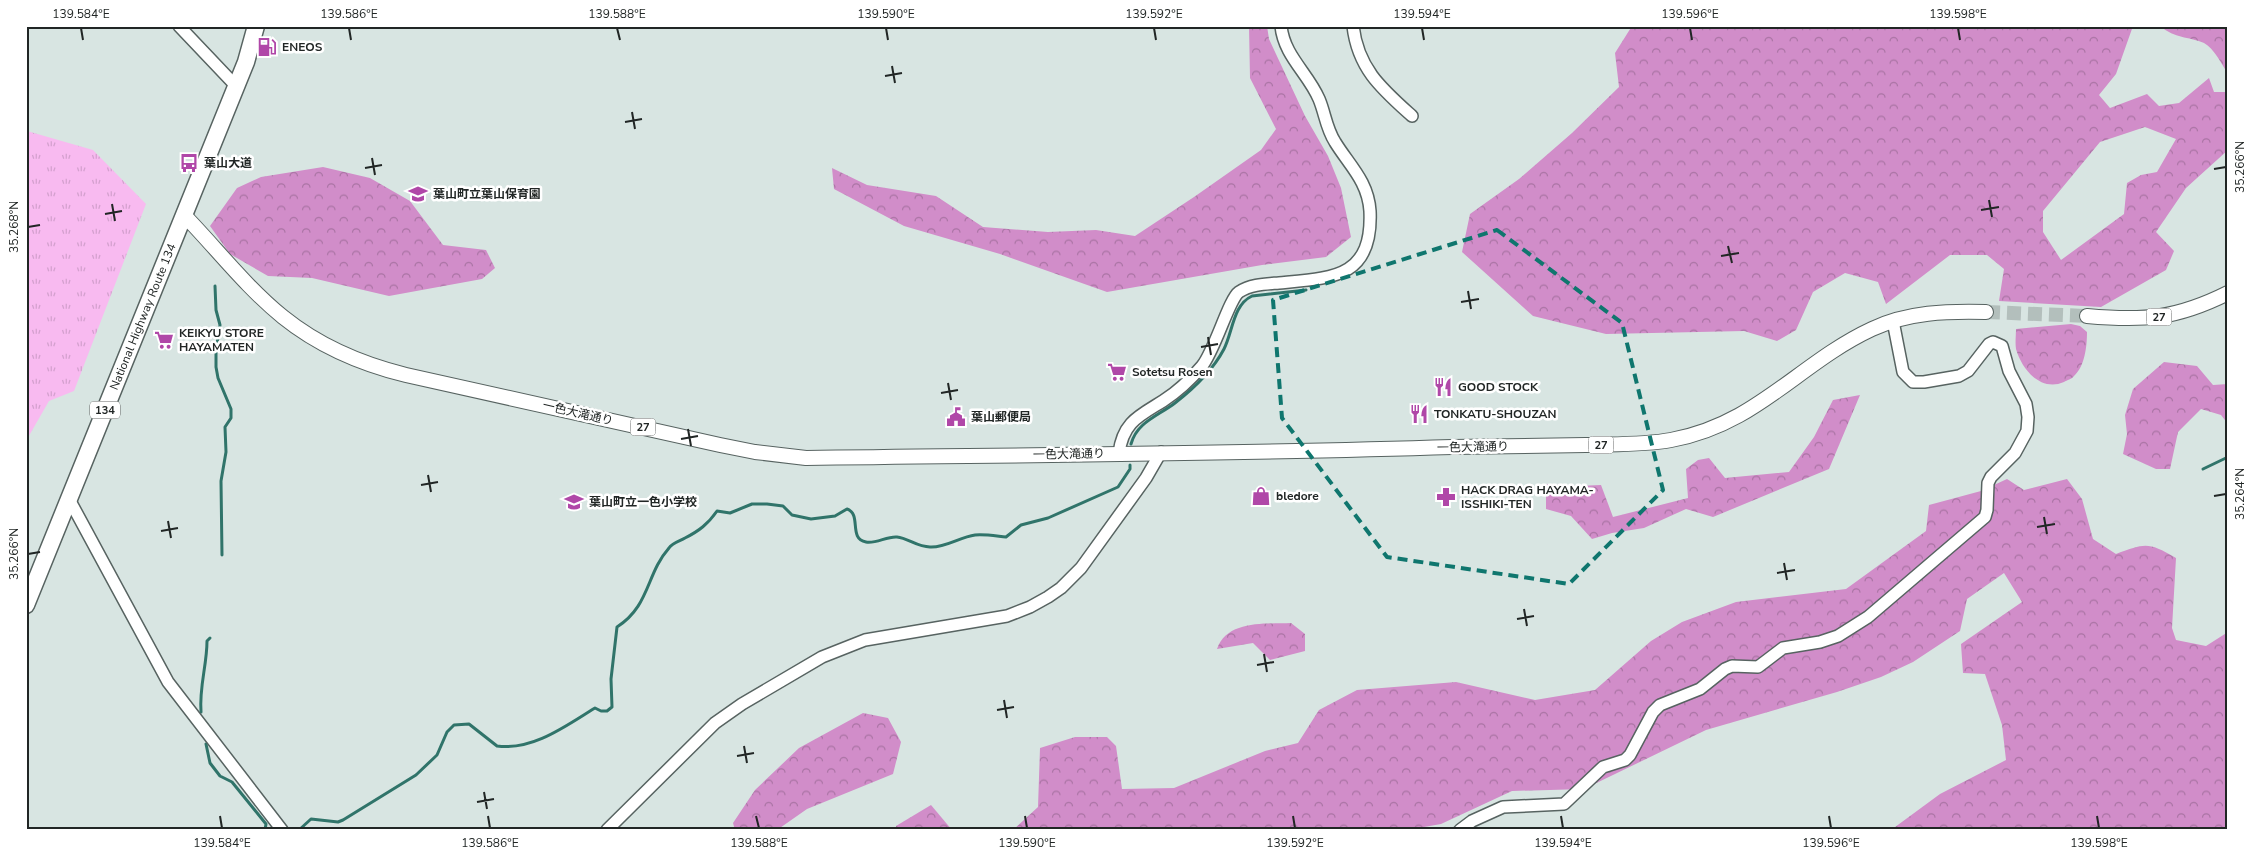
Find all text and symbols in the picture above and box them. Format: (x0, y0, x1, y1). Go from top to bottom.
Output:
text: 139.584°E (52, 6, 110, 22)
text: 139.586°E (320, 6, 378, 22)
text: 139.588°E (588, 6, 646, 22)
text: 139.590°E (857, 6, 915, 22)
text: 139.592°E (1125, 6, 1183, 22)
text: 139.594°E (1393, 6, 1451, 22)
text: 139.596°E (1661, 6, 1719, 22)
text: 139.598°E (1929, 6, 1987, 22)
fuel station icon: ENEOS (256, 36, 278, 58)
place label: ENEOS (282, 39, 323, 55)
text: 35.266°N (2232, 141, 2248, 193)
bus stop icon: 葉山大道 (178, 152, 200, 174)
place label: 葉山大道 (204, 155, 252, 171)
school or university icon: 葉山町立葉山保育園 (407, 183, 429, 205)
place label: 葉山町立葉山保育園 (433, 186, 541, 202)
text: 35.268°N (6, 201, 22, 253)
street label: National Highway Route 134 (106, 241, 180, 392)
road number: 27 (2146, 308, 2172, 326)
place label: KEIKYU STORE HAYAMATEN (179, 325, 264, 355)
supermarket icon: KEIKYU STORE HAYAMATEN (153, 329, 175, 351)
supermarket icon: Sotetsu Rosen (1106, 361, 1128, 383)
place label: Sotetsu Rosen (1132, 364, 1212, 380)
restaurant icon: GOOD STOCK (1432, 376, 1454, 398)
place label: GOOD STOCK (1458, 379, 1539, 395)
street label: 一色大滝通り (541, 397, 615, 429)
road number: 134 (90, 402, 120, 418)
restaurant icon: TONKATU-SHOUZAN (1408, 403, 1430, 425)
public building icon: 葉山郵便局 (945, 406, 967, 428)
place label: TONKATU-SHOUZAN (1434, 406, 1556, 422)
place label: 葉山郵便局 (971, 409, 1031, 425)
road number: 27 (630, 418, 656, 436)
road number: 27 (1588, 436, 1614, 454)
street label: 一色大滝通り (1437, 438, 1509, 456)
street label: 一色大滝通り (1033, 445, 1105, 463)
text: 35.264°N (2232, 468, 2248, 520)
place label: HACK DRAG HAYAMA- ISSHIKI-TEN (1461, 482, 1594, 512)
shop icon: bledore (1250, 485, 1272, 507)
pharmacy icon: HACK DRAG HAYAMA- ISSHIKI-TEN (1435, 486, 1457, 508)
place label: bledore (1276, 488, 1319, 504)
school or university icon: 葉山町立一色小学校 (563, 491, 585, 513)
place label: 葉山町立一色小学校 (589, 494, 697, 510)
text: 35.266°N (6, 528, 22, 580)
text: 139.584°E (193, 835, 251, 851)
text: 139.586°E (461, 835, 519, 851)
text: 139.588°E (730, 835, 788, 851)
text: 139.590°E (998, 835, 1056, 851)
text: 139.592°E (1266, 835, 1324, 851)
text: 139.594°E (1534, 835, 1592, 851)
text: 139.596°E (1802, 835, 1860, 851)
text: 139.598°E (2070, 835, 2128, 851)

